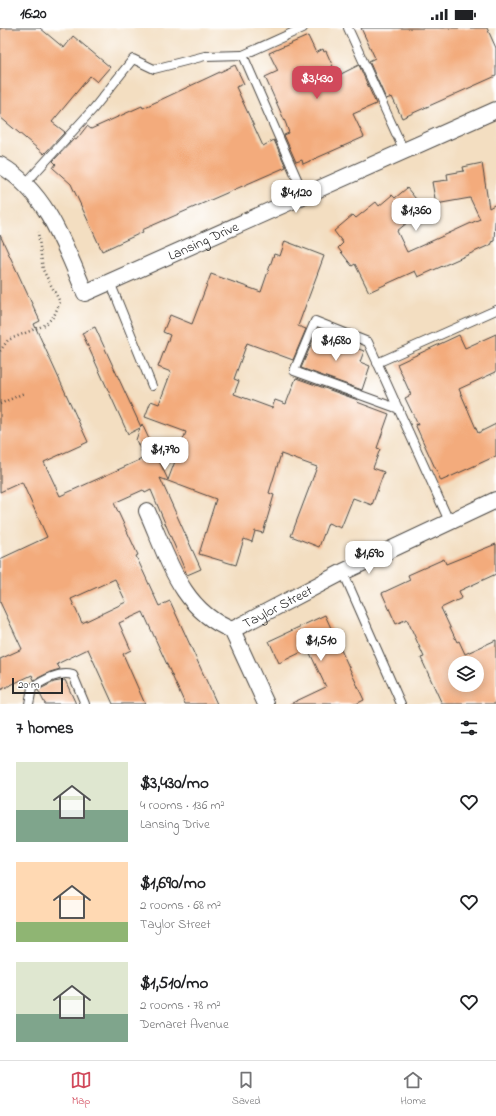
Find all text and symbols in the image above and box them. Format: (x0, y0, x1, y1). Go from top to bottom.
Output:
text: 16:20 (20, 3, 47, 25)
pin: $3,430 (284, 66, 350, 100)
text: $3,430 (301, 69, 333, 88)
pin: $4,120 (263, 180, 329, 214)
text: $4,120 (280, 183, 312, 202)
pin: $1,360 (383, 198, 449, 232)
text: $1,360 (401, 201, 431, 220)
street label: Lansing Drive (165, 217, 243, 267)
pin: $1,680 (303, 328, 369, 362)
text: $1,680 (321, 331, 351, 350)
pin: $1,790 (132, 437, 198, 471)
text: $1,790 (150, 440, 180, 459)
pin: $1,690 (336, 541, 402, 575)
text: $1,690 (354, 544, 384, 563)
street label: Taylor Street (239, 581, 317, 635)
pin: $1,510 (288, 628, 354, 662)
text: $1,510 (305, 631, 337, 650)
map controls (448, 656, 484, 692)
button: layers (448, 656, 484, 692)
scale bar (12, 676, 63, 695)
text: 20 m (18, 677, 40, 693)
text: 7 homes (16, 716, 74, 741)
icon: filters (458, 717, 480, 739)
text: $3,430/mo (140, 771, 209, 796)
icon: home (48, 778, 96, 826)
icon: heart (458, 791, 480, 813)
text: 4 rooms · 136 m² (140, 796, 225, 815)
text: Lansing Drive (140, 815, 210, 834)
text: $1,690/mo (140, 871, 206, 896)
icon: home (48, 878, 96, 926)
icon: heart (458, 891, 480, 913)
text: 2 rooms · 68 m² (140, 896, 221, 915)
text: Taylor Street (140, 915, 211, 934)
text: $1,510/mo (140, 971, 208, 996)
icon: home (48, 978, 96, 1026)
icon: heart (458, 991, 480, 1013)
text: 2 rooms · 78 m² (140, 996, 221, 1015)
text: Demaret Avenue (140, 1015, 229, 1034)
tab: Map (70, 1069, 92, 1109)
tab: Saved (232, 1069, 261, 1109)
tab: Home (400, 1069, 426, 1109)

